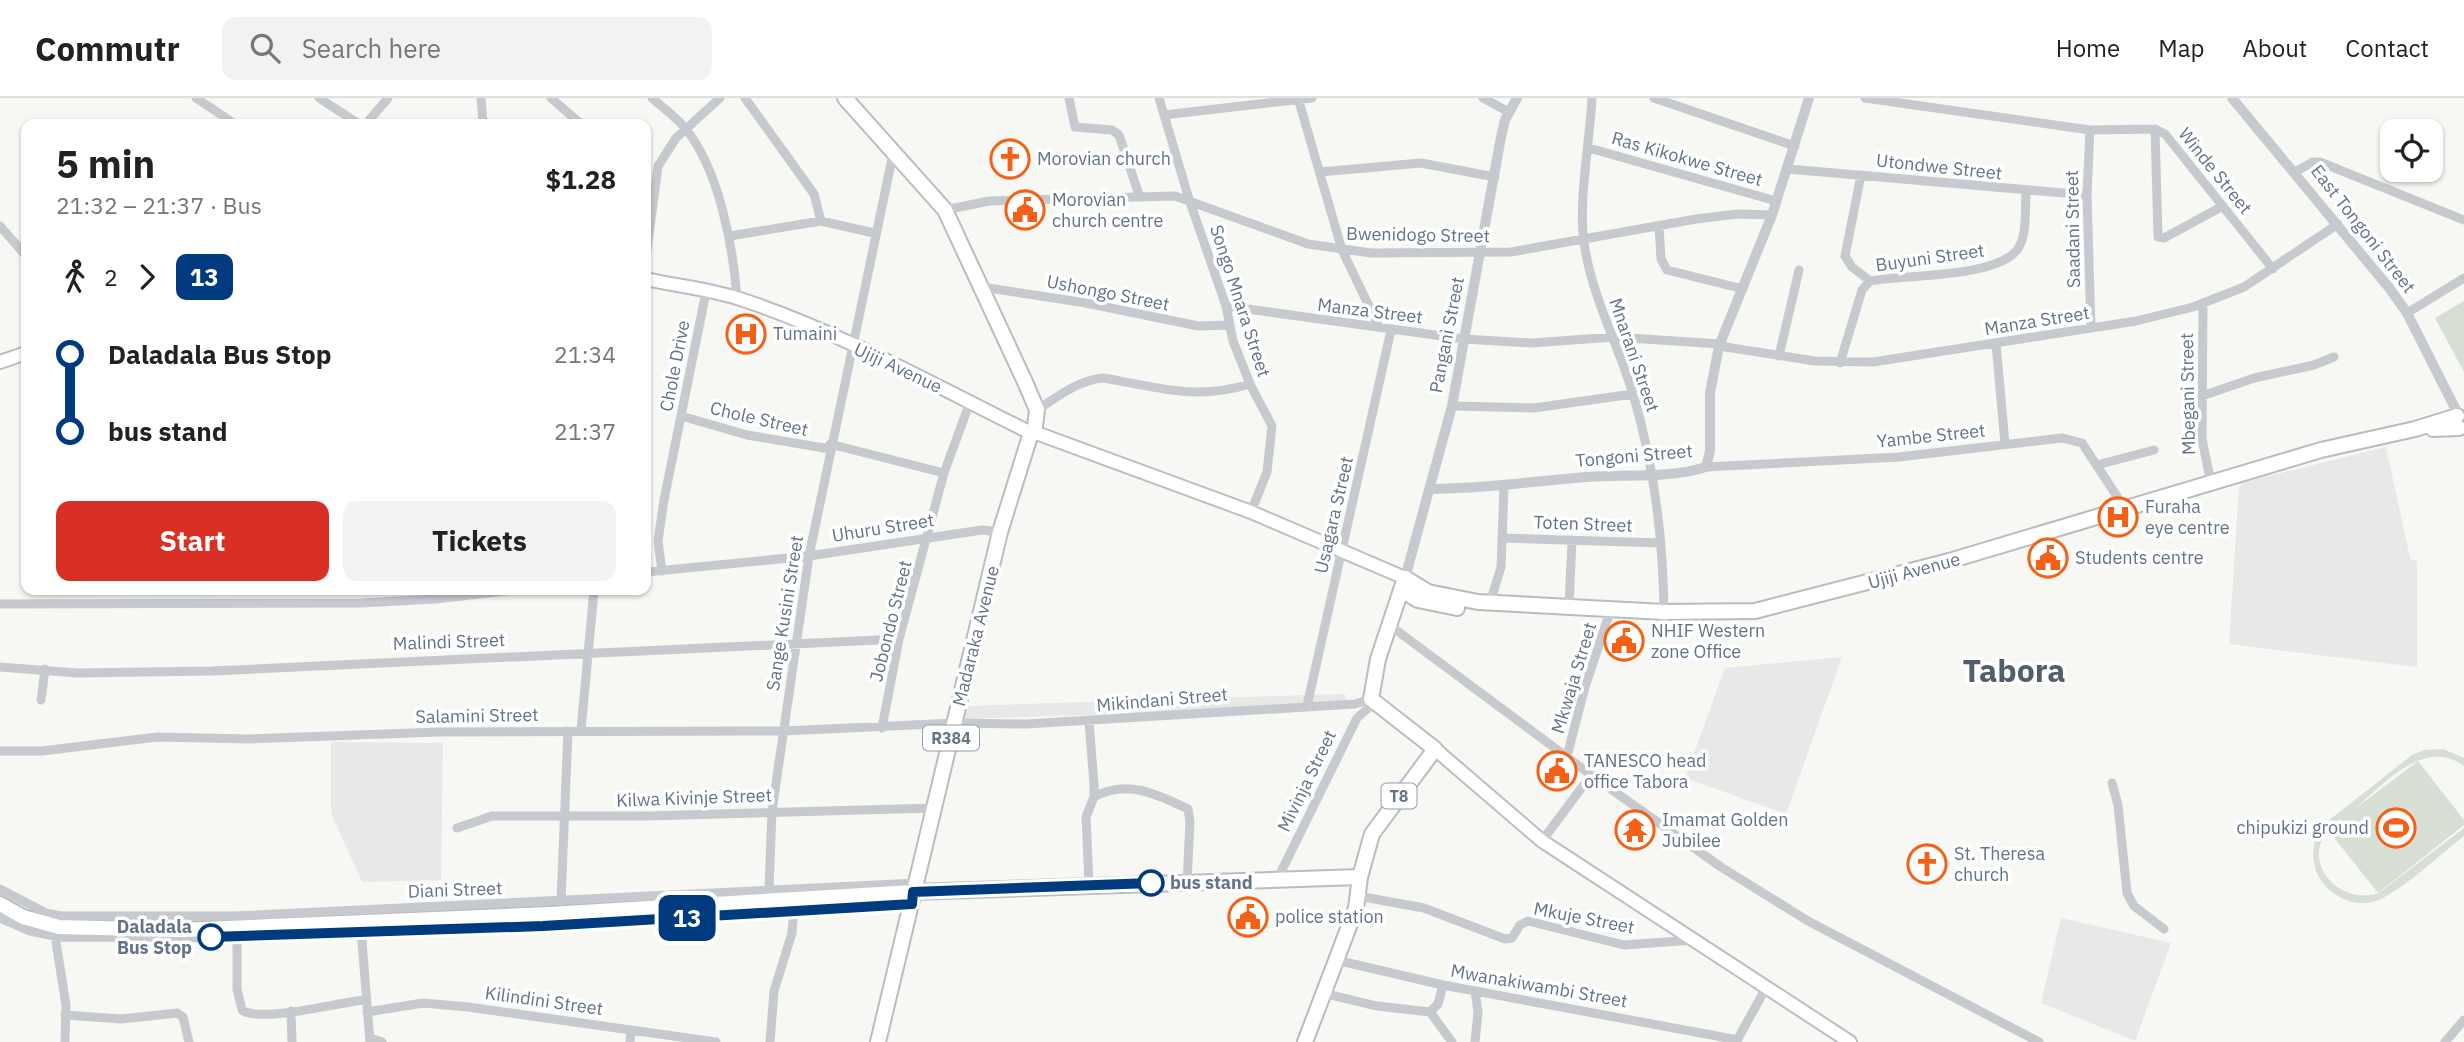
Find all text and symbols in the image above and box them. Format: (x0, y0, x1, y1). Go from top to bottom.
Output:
search box (222, 17, 712, 80)
text: Commutr (35, 27, 180, 70)
icon: search (246, 29, 284, 67)
text: Search here (302, 31, 441, 65)
text: Home (2056, 32, 2120, 64)
text: Map (2158, 32, 2204, 64)
text: About (2242, 32, 2307, 64)
text: Contact (2345, 32, 2429, 64)
map controls (2380, 119, 2443, 182)
button: locate (2380, 119, 2443, 182)
street label: Winde Street (2174, 123, 2257, 219)
street label: Ras Kikokwe Street (1609, 126, 1765, 191)
church icon: Morovian church (989, 138, 1031, 180)
text: 5 min (56, 139, 155, 188)
place label: Morovian church (1037, 147, 1171, 170)
street label: Utondwe Street (1875, 148, 2003, 185)
street label: East Tongoni Street (2306, 160, 2421, 297)
text: $1.28 (546, 162, 616, 196)
street label: Saadani Street (2060, 170, 2085, 288)
place label: Morovian church centre (1052, 188, 1163, 232)
public building icon: Morovian church centre (1004, 189, 1046, 231)
text: 21:32 – 21:37 · Bus (56, 190, 262, 220)
street label: Songo Mnara Street (1205, 222, 1276, 380)
street label: Bwenidogo Street (1346, 222, 1490, 247)
street label: Buyuni Street (1874, 238, 1986, 277)
icon: walk (56, 258, 94, 296)
icon: forward (128, 258, 166, 296)
text: 13 (190, 261, 219, 293)
text: 2 (104, 262, 118, 292)
street label: Ushongo Street (1045, 269, 1171, 316)
street label: Pangani Street (1424, 275, 1469, 395)
street label: Manza Street (1316, 293, 1424, 328)
street label: Mnarani Street (1604, 295, 1665, 415)
street label: Manza Street (1983, 301, 2091, 340)
hospital icon: Tumaini (725, 313, 767, 355)
street label: Chole Drive (654, 318, 695, 413)
place label: Tumaini (773, 322, 837, 345)
street label: Mbegani Street (2175, 333, 2200, 455)
text: Daladala Bus Stop (108, 337, 332, 371)
street label: Ujiji Avenue (850, 337, 946, 398)
text: 21:34 (554, 339, 616, 369)
street label: Chole Street (708, 396, 810, 441)
text: bus stand (108, 414, 228, 448)
text: 21:37 (554, 416, 616, 446)
street label: Yambe Street (1876, 418, 1986, 453)
street label: Tongoni Street (1575, 439, 1693, 472)
street label: Usagara Street (1309, 454, 1358, 576)
place label: Furaha eye centre (2145, 495, 2230, 539)
hospital icon: Furaha eye centre (2097, 496, 2139, 538)
button: Start (56, 501, 329, 581)
button: Tickets (343, 501, 616, 581)
street label: Uhuru Street (830, 508, 936, 547)
street label: Toten Street (1533, 510, 1633, 537)
street label: Sange Kusini Street (761, 534, 808, 692)
public building icon: Students centre (2027, 537, 2069, 579)
place label: Students centre (2075, 546, 2204, 569)
street label: Ujiji Avenue (1865, 547, 1963, 594)
street label: Jobondo Street (864, 558, 917, 684)
street label: Madaraka Avenue (947, 563, 1004, 708)
street label: Mkwaja Street (1546, 619, 1601, 736)
place label: NHIF Western zone Office (1651, 619, 1765, 663)
public building icon: NHIF Western zone Office (1603, 620, 1645, 662)
street label: Malindi Street (392, 628, 506, 655)
district label: Tabora (1963, 649, 2065, 691)
street label: Mikindani Street (1095, 682, 1229, 717)
street label: Salamini Street (415, 703, 539, 728)
road number: R384 (923, 726, 979, 750)
street label: Mivinja Street (1272, 726, 1341, 835)
place label: TANESCO head office Tabora (1584, 749, 1706, 793)
public building icon: TANESCO head office Tabora (1536, 750, 1578, 792)
street label: Kilwa Kivinje Street (616, 783, 772, 812)
road number: T8 (1382, 783, 1416, 808)
sports icon: chipukizi ground (2375, 807, 2417, 849)
place label: Imamat Golden Jubilee (1662, 808, 1788, 852)
temple icon: Imamat Golden Jubilee (1614, 809, 1656, 851)
place label: chipukizi ground (2236, 816, 2369, 839)
place label: St. Theresa church (1954, 842, 2045, 886)
church icon: St. Theresa church (1906, 843, 1948, 885)
marker: bus stand (1138, 870, 1164, 896)
place label: bus stand (1170, 871, 1253, 894)
street label: Diani Street (407, 876, 503, 903)
line badge: 13 (656, 895, 718, 941)
public building icon: police station (1227, 896, 1269, 938)
street label: Mkuje Street (1532, 896, 1636, 939)
text: 13 (673, 902, 701, 934)
place label: police station (1275, 905, 1384, 928)
place label: Daladala Bus Stop (117, 915, 192, 959)
marker: Daladala Bus Stop (198, 924, 224, 950)
street label: Mwanakiwambi Street (1449, 959, 1629, 1012)
street label: Kilindini Street (484, 981, 605, 1020)

